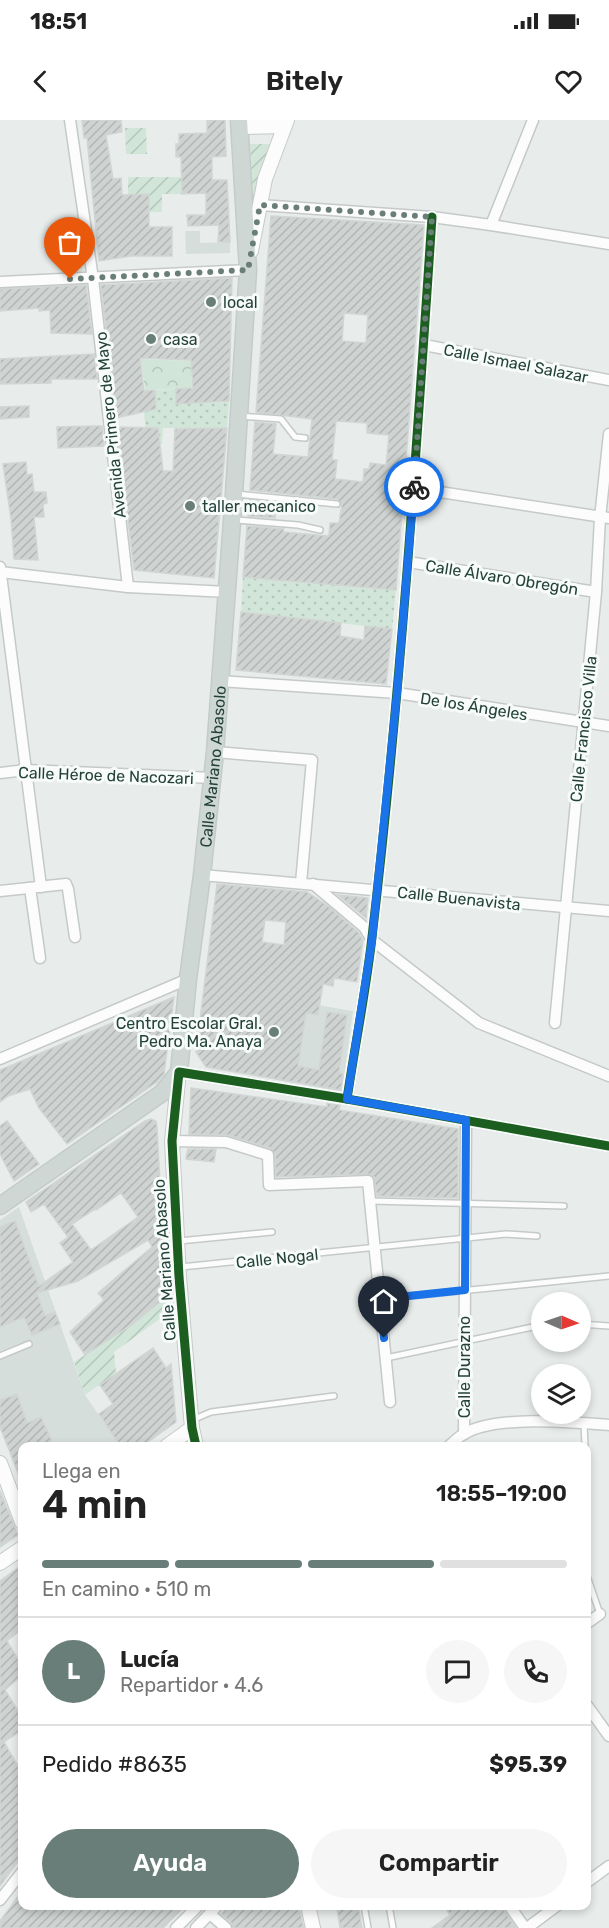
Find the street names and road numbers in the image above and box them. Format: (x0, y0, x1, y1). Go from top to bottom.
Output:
street label: Avenida Primero de Mayo (91, 331, 130, 519)
street label: Calle Ismael Salazar (442, 340, 590, 387)
street label: Calle Álvaro Obregón (424, 556, 580, 599)
street label: Calle Francisco Villa (566, 655, 601, 803)
street label: Calle Mariano Abasolo (196, 685, 230, 848)
street label: De los Ángeles (419, 689, 529, 724)
street label: Calle Héroe de Nacozari (18, 763, 194, 788)
street label: Calle Buenavista (396, 883, 521, 914)
street label: Calle Mariano Abasolo (149, 1178, 180, 1342)
street label: Calle Nogal (235, 1245, 319, 1272)
street label: Calle Durazno (455, 1316, 474, 1418)

